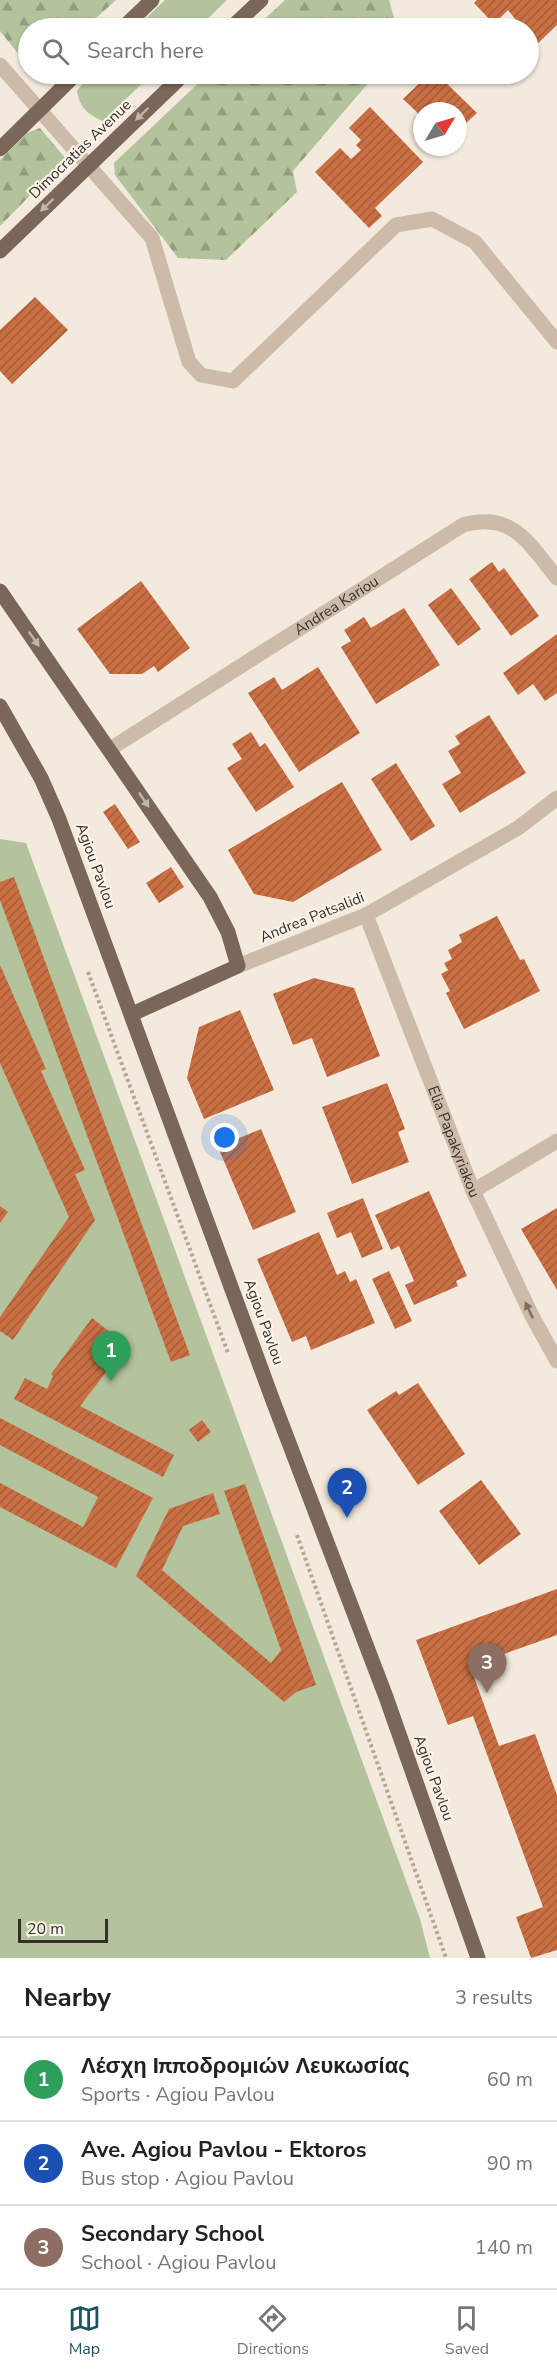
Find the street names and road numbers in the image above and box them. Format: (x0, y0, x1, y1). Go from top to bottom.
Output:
street label: Dimocratias Avenue (25, 95, 135, 203)
street label: Andrea Kariou (290, 571, 382, 640)
street label: Agiou Pavlou (71, 820, 121, 912)
street label: Andrea Patsalidi (257, 887, 367, 947)
street label: Elia Papakyriakou (423, 1083, 485, 1201)
street label: Agiou Pavlou (239, 1276, 289, 1368)
street label: Agiou Pavlou (409, 1732, 459, 1824)

